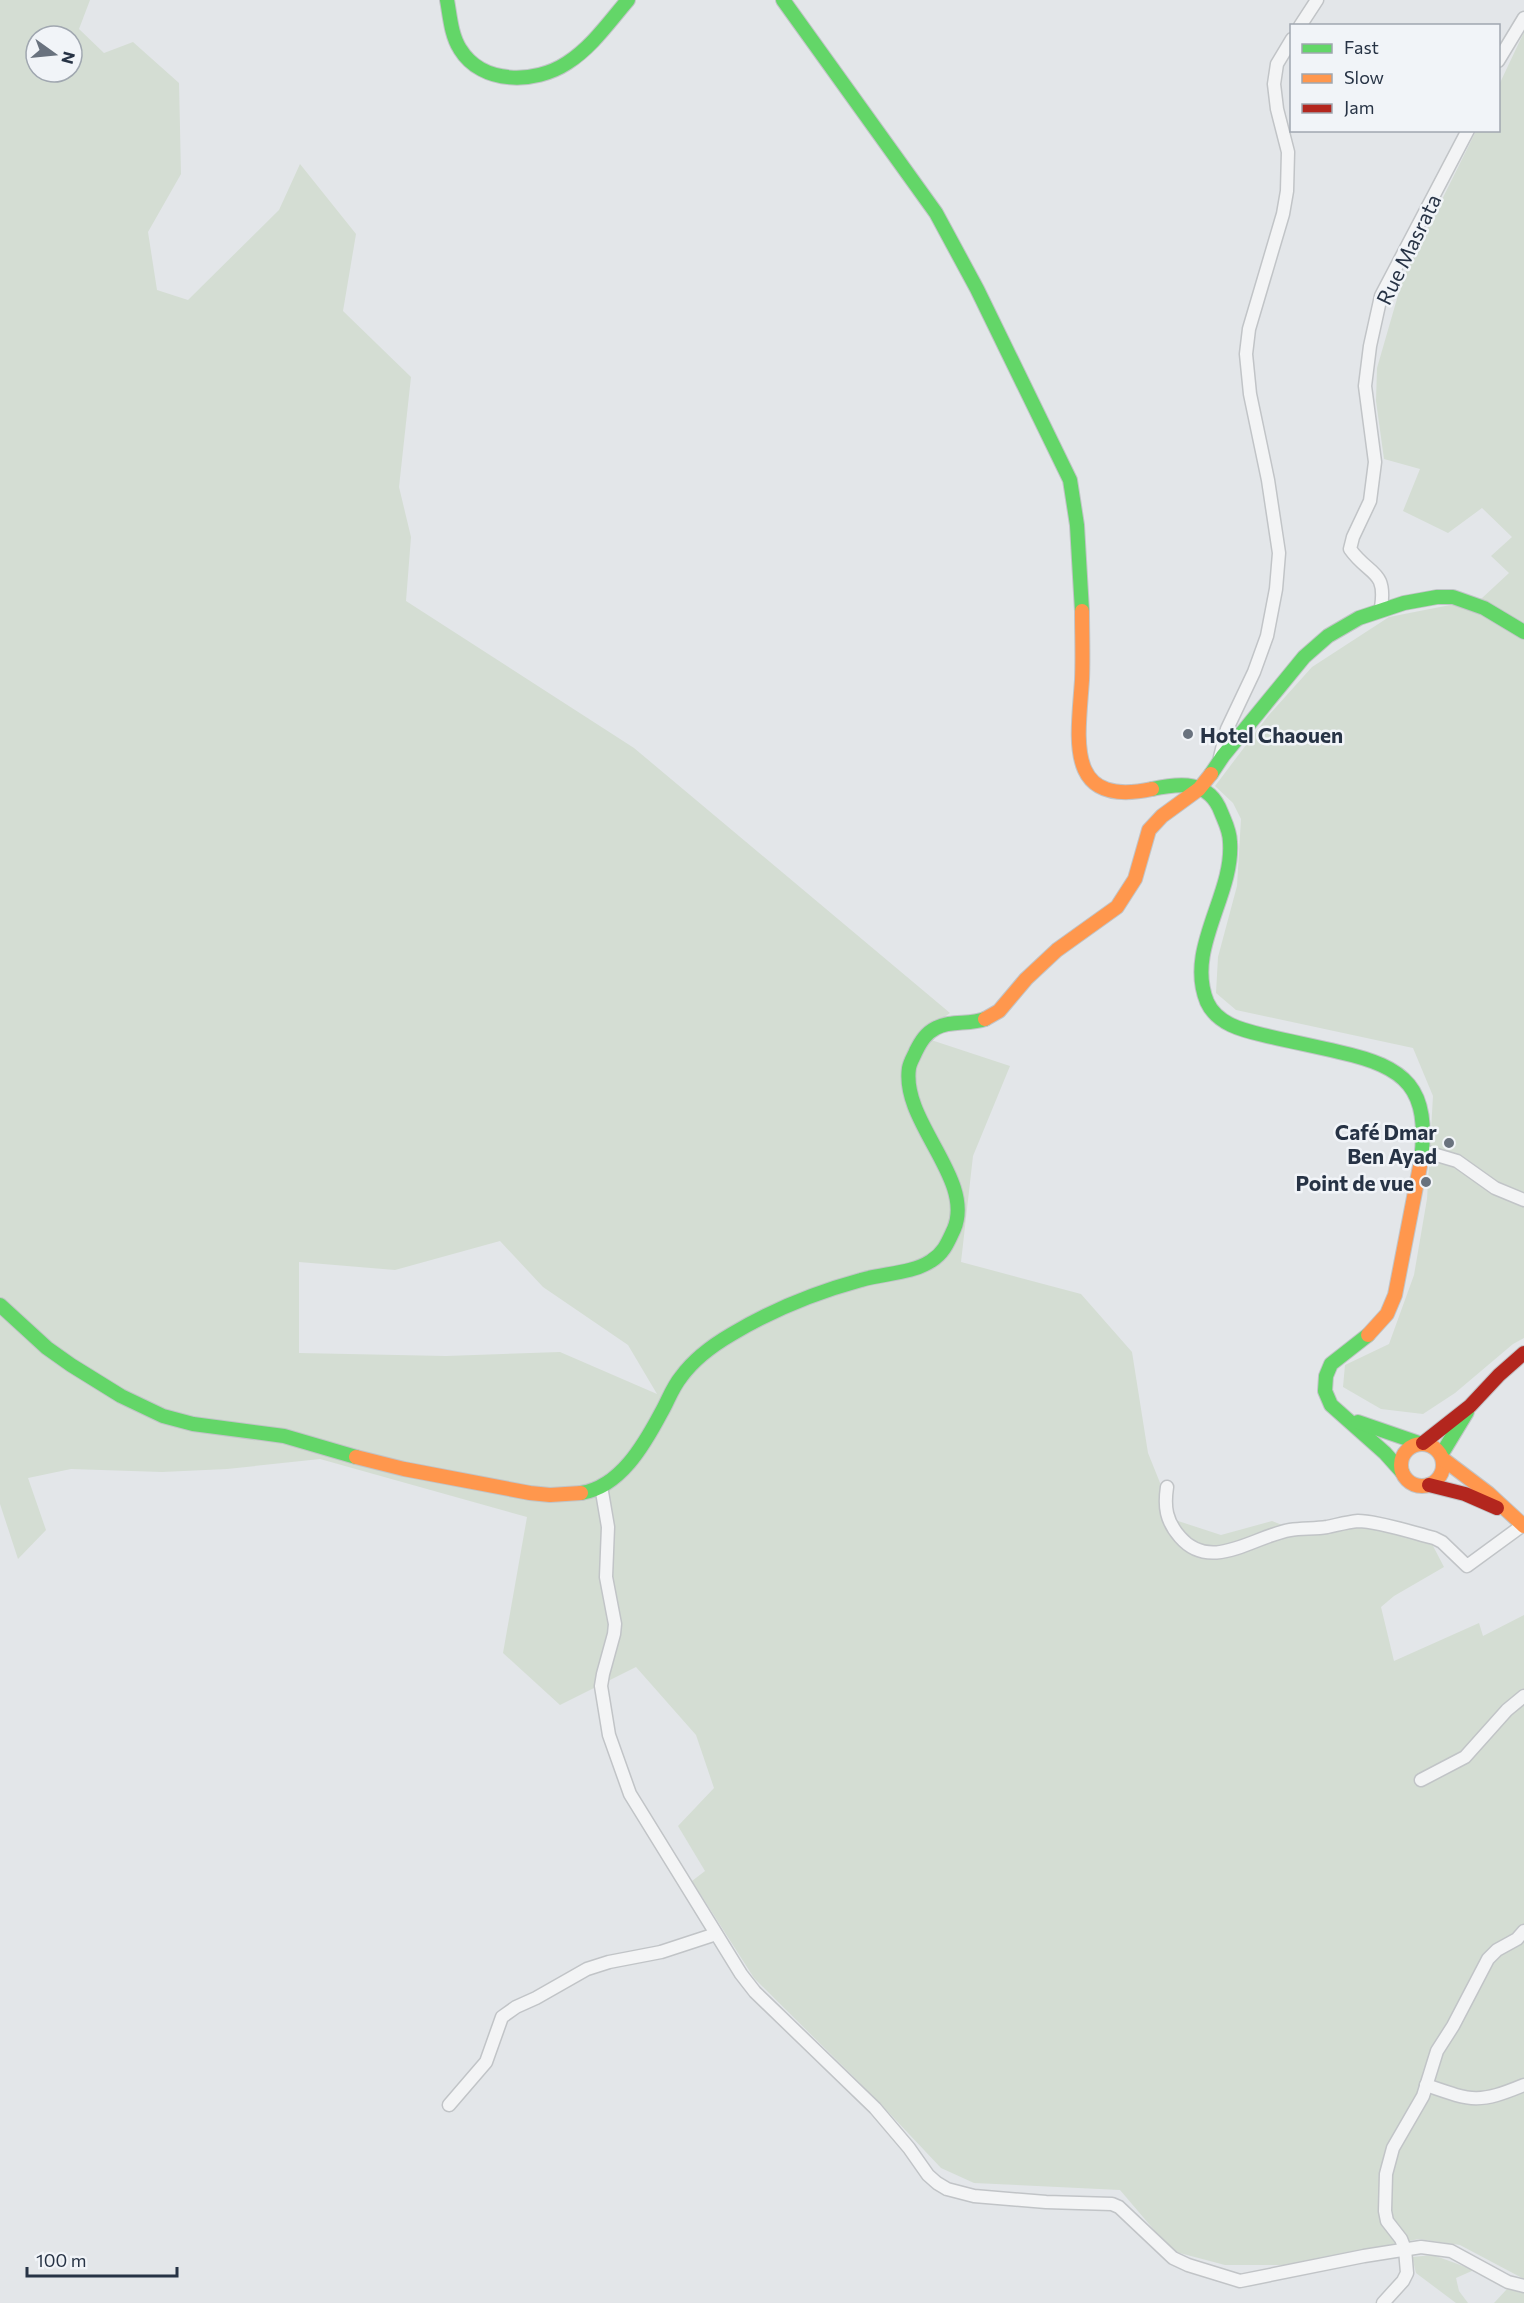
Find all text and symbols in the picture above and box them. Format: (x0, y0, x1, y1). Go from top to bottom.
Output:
north arrow (24, 24, 84, 84)
legend (1290, 24, 1500, 132)
text: Fast (1344, 36, 1379, 58)
text: N (58, 50, 80, 66)
text: Slow (1344, 66, 1384, 88)
text: Jam (1344, 96, 1374, 118)
street label: Rue Masrata (1370, 190, 1446, 308)
place label: Hotel Chaouen (1200, 722, 1343, 747)
marker: Hotel Chaouen (1181, 727, 1195, 741)
place label: Café Dmar Ben Ayad (1335, 1119, 1437, 1168)
marker: Café Dmar Ben Ayad (1442, 1136, 1456, 1150)
place label: Point de vue (1295, 1170, 1414, 1195)
marker: Point de vue (1419, 1175, 1433, 1189)
scale bar (27, 2240, 177, 2278)
text: 100 m (36, 2249, 86, 2271)

